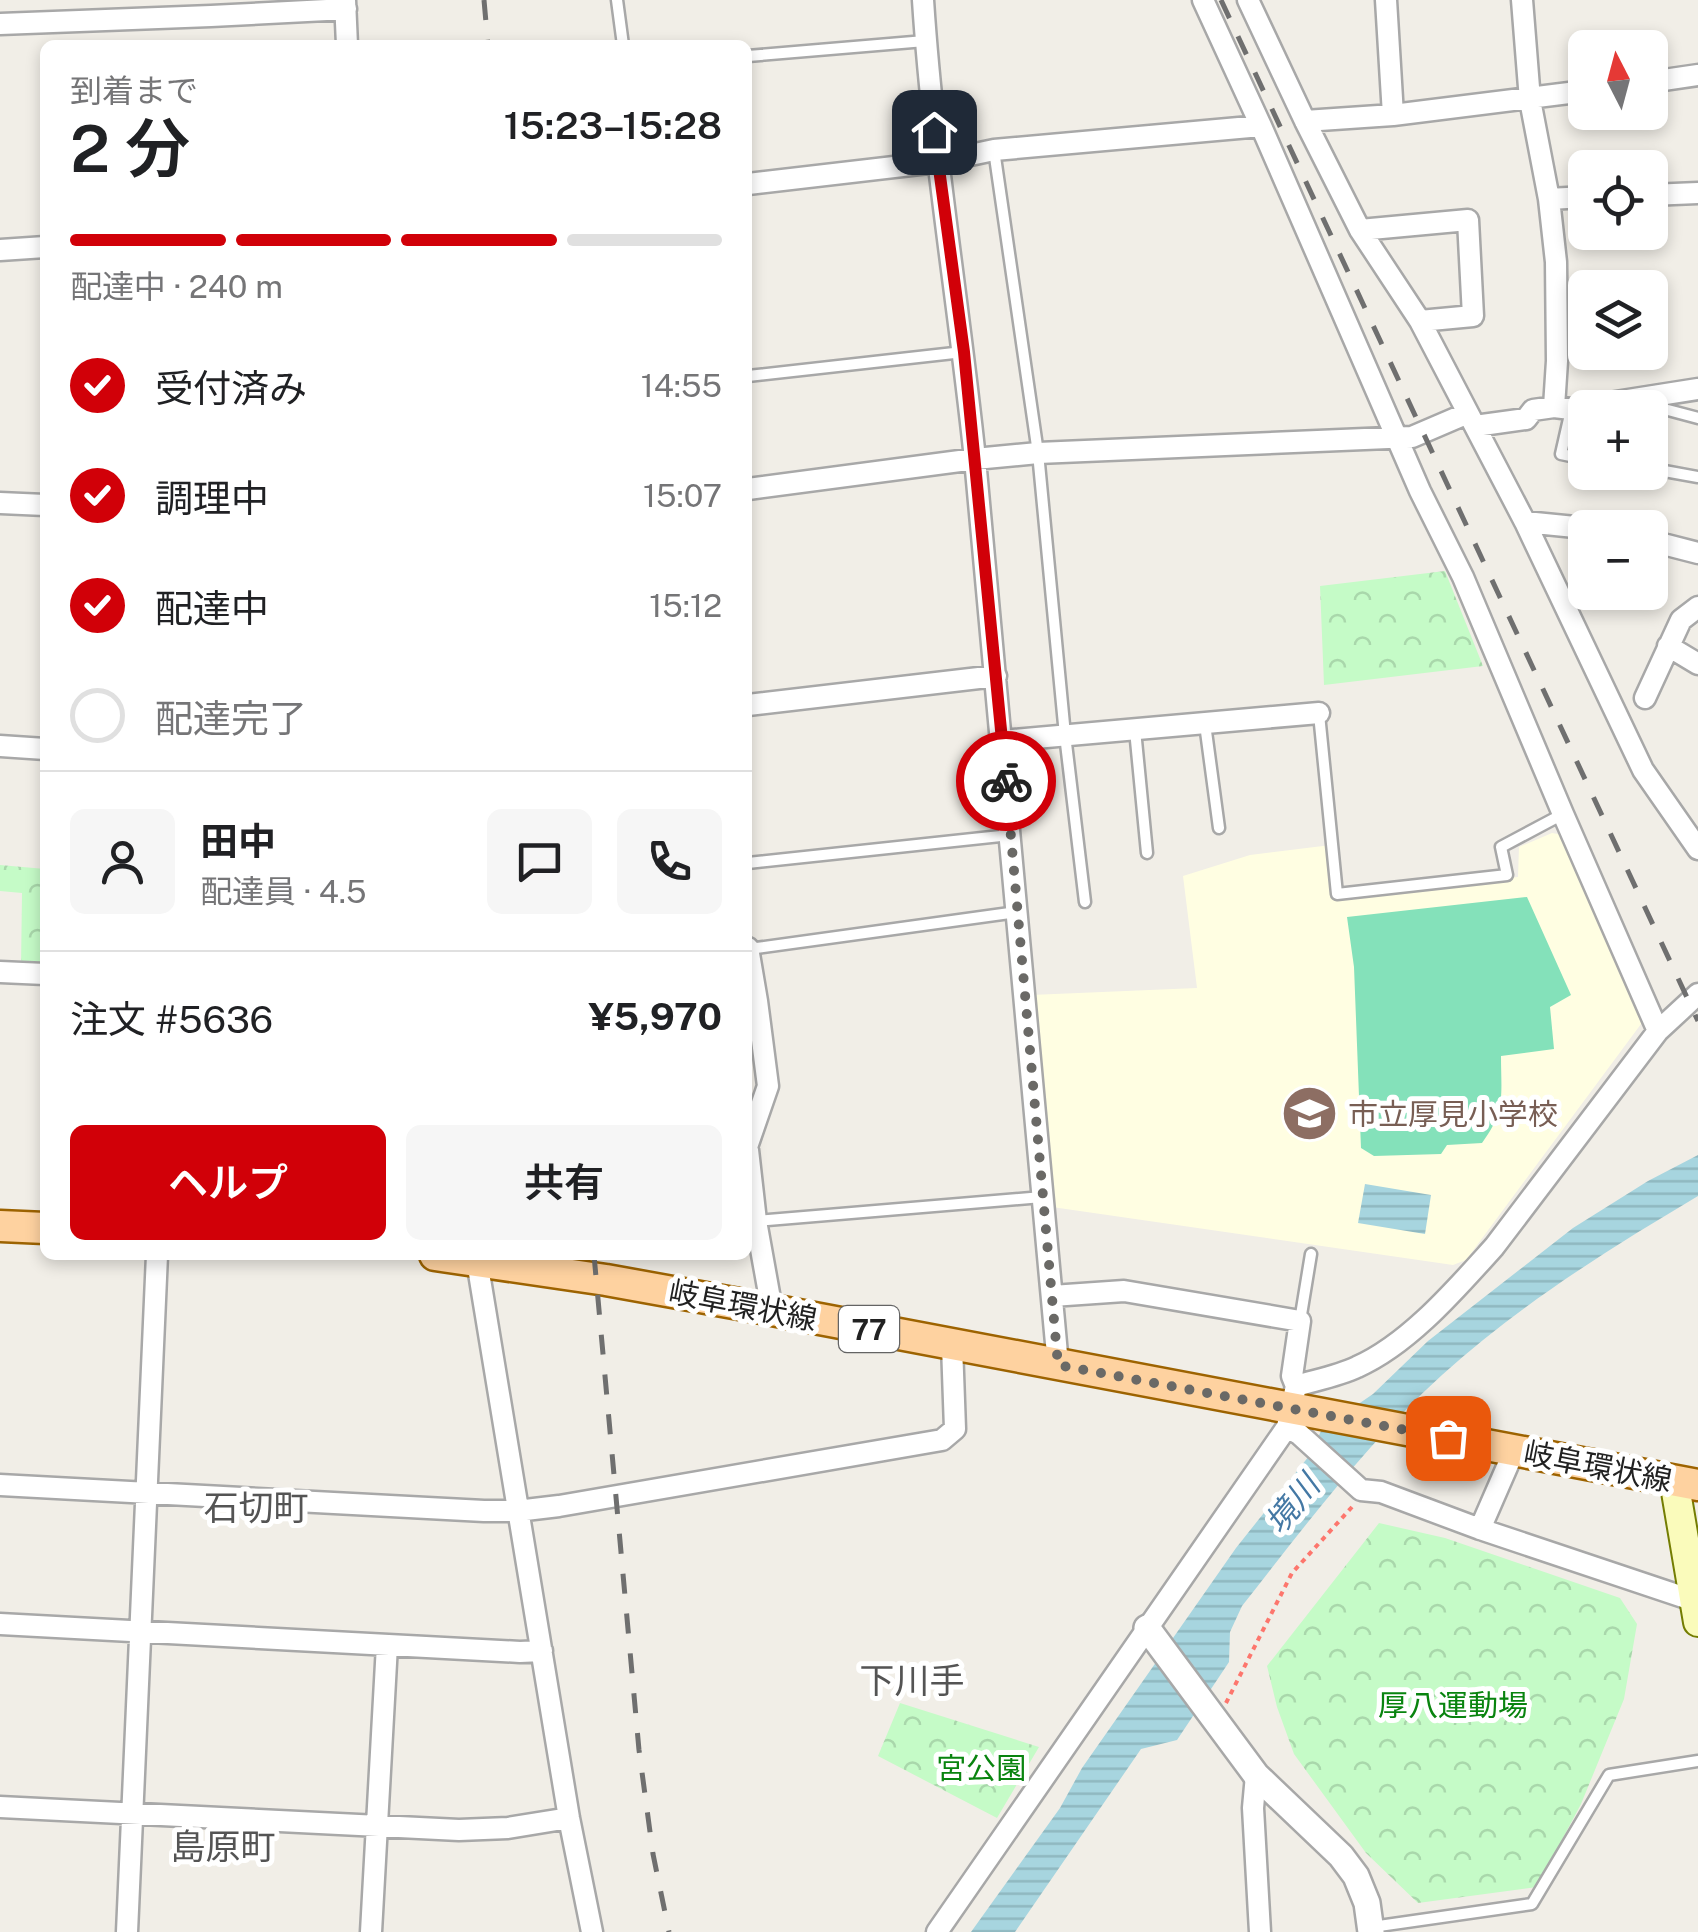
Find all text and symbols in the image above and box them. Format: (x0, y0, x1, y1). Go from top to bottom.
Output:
north arrow (1568, 30, 1668, 130)
map controls (1568, 30, 1668, 610)
text: 到着まで (70, 72, 198, 109)
pin (892, 90, 977, 175)
text: 15:23–15:28 (504, 103, 722, 148)
icon: home (907, 105, 962, 160)
text: 2 分 (70, 110, 190, 187)
button: locate (1568, 150, 1668, 250)
text: 配達中 · 240 m (70, 268, 283, 305)
button: layers (1568, 270, 1668, 370)
icon: check (70, 358, 125, 413)
text: 受付済み (155, 366, 307, 411)
text: 14:55 (641, 367, 722, 404)
button: + (1568, 390, 1668, 490)
icon: check (70, 468, 125, 523)
text: 調理中 (155, 476, 269, 521)
text: 15:07 (643, 477, 722, 514)
button: − (1568, 510, 1668, 610)
icon: check (70, 578, 125, 633)
text: 配達中 (155, 586, 269, 631)
text: 15:12 (649, 587, 722, 624)
text: 配達完了 (155, 696, 307, 741)
courier (956, 731, 1056, 831)
icon: bike (979, 754, 1034, 809)
button: person (70, 809, 175, 914)
button: chat (487, 809, 592, 914)
button: phone (617, 809, 722, 914)
text: 田中 (200, 819, 276, 864)
text: 配達員 · 4.5 (200, 873, 367, 910)
text: ¥5,970 (588, 994, 722, 1039)
text: 注文 #5636 (70, 997, 273, 1042)
school or university icon: 市立厚見小学校 (1279, 1084, 1339, 1144)
place label: 市立厚見小学校 (1348, 1096, 1558, 1132)
button: ヘルプ (70, 1125, 386, 1240)
button: 共有 (406, 1125, 722, 1240)
street label: 岐阜環状線 (666, 1273, 820, 1337)
road number: 77 (839, 1306, 899, 1352)
pin (1406, 1396, 1491, 1481)
icon: bag (1421, 1411, 1476, 1466)
street label: 岐阜環状線 (1521, 1434, 1675, 1498)
water label: 境川 (1257, 1465, 1328, 1541)
district label: 石切町 (203, 1487, 309, 1528)
district label: 下川手 (859, 1660, 965, 1701)
park label: 厚八運動場 (1378, 1687, 1528, 1723)
park label: 宮公園 (936, 1750, 1026, 1786)
district label: 島原町 (170, 1826, 276, 1867)

